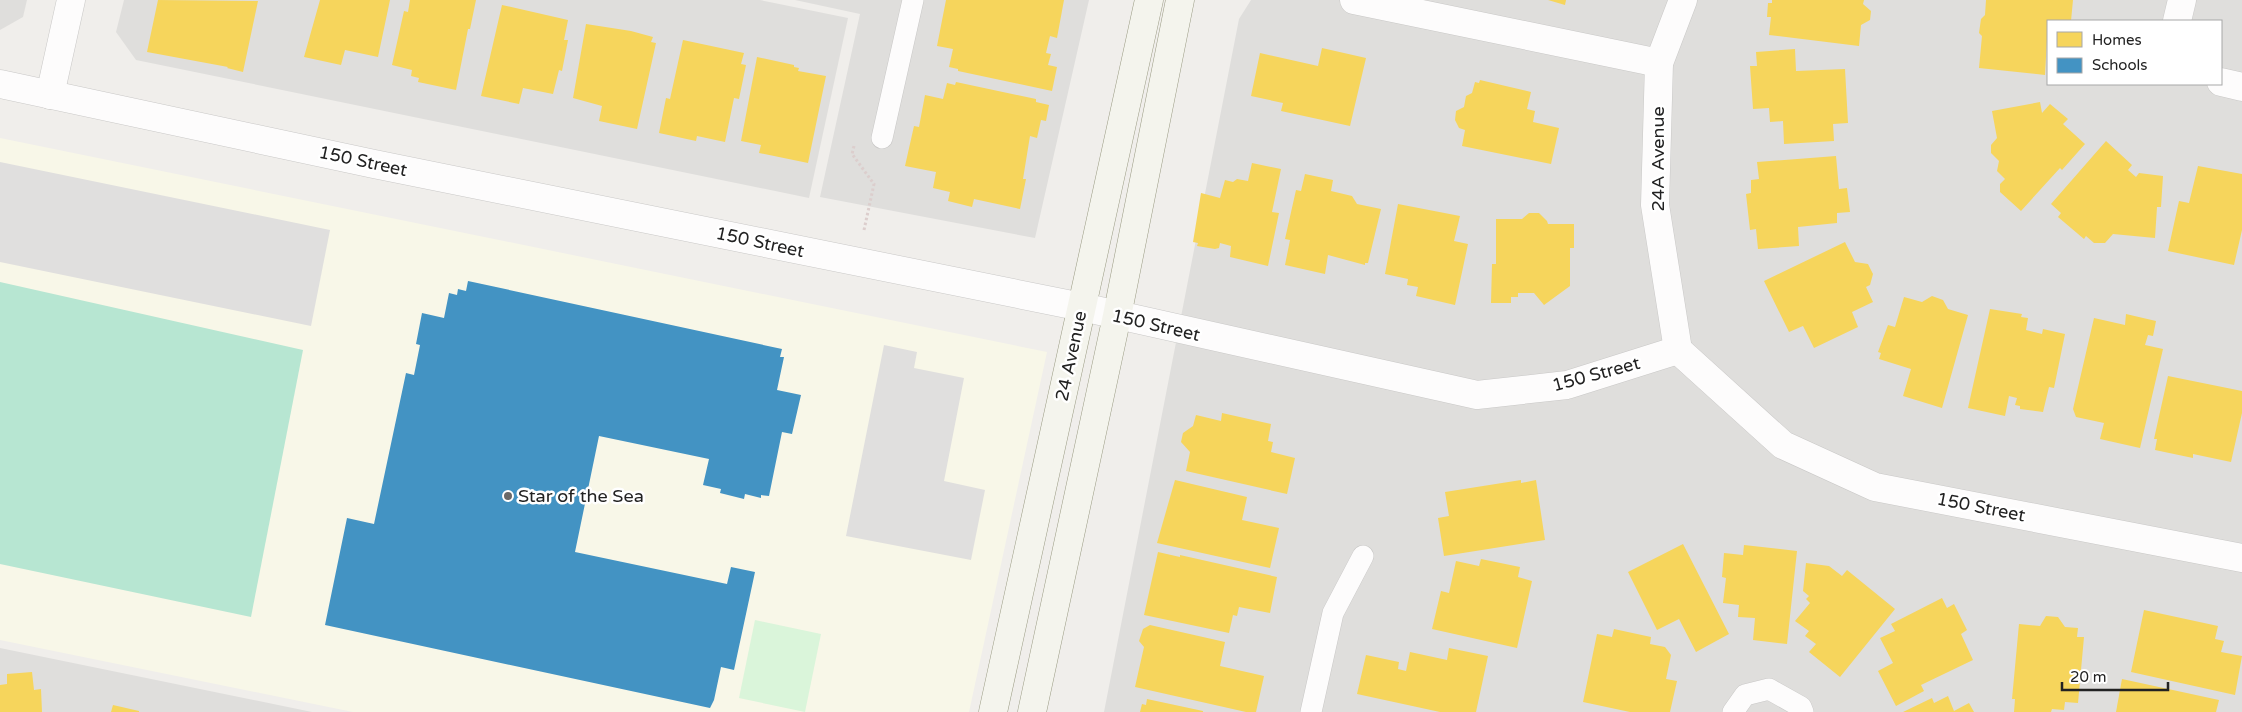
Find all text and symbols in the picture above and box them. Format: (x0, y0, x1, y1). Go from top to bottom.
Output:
legend (2047, 20, 2222, 85)
text: Homes (2092, 31, 2142, 49)
text: Schools (2092, 56, 2148, 74)
street label: 24A Avenue (1647, 106, 1669, 212)
street label: 150 Street (317, 141, 409, 181)
street label: 150 Street (714, 222, 806, 262)
street label: 150 Street (1110, 304, 1202, 346)
street label: 24 Avenue (1051, 309, 1091, 403)
street label: 150 Street (1550, 352, 1642, 396)
place label: Star of the Sea (518, 485, 644, 507)
street label: 150 Street (1935, 488, 2027, 526)
marker: Star of the Sea (502, 490, 514, 502)
scale bar (2062, 660, 2168, 692)
text: 20 m (2070, 668, 2107, 686)

